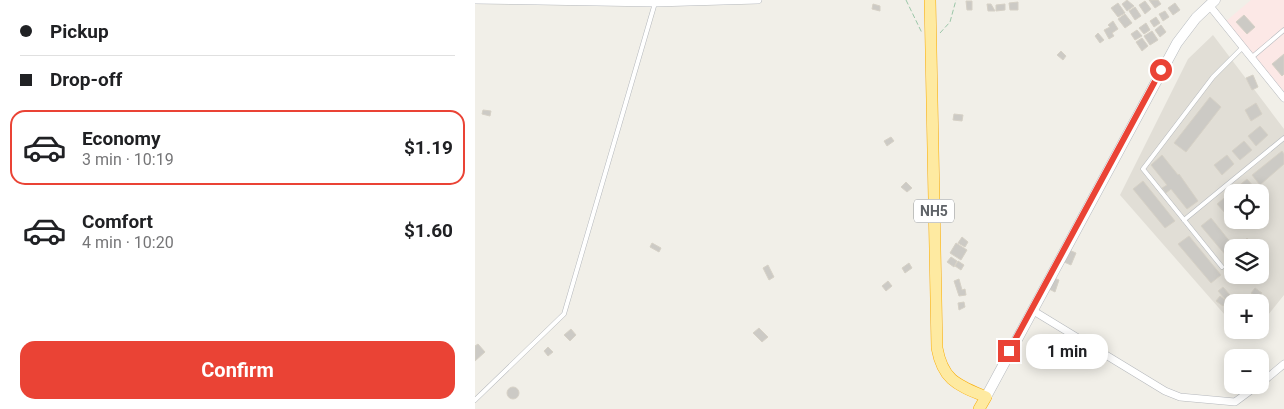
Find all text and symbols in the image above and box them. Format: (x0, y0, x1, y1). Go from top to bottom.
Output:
text: Pickup (50, 20, 109, 43)
route start (1150, 59, 1172, 81)
text: Drop-off (50, 68, 122, 91)
icon: car (22, 125, 67, 170)
text: Economy (82, 127, 161, 150)
text: $1.19 (404, 136, 453, 159)
text: 3 min · 10:19 (82, 150, 174, 169)
map controls (1224, 184, 1269, 394)
button: locate (1224, 184, 1269, 229)
road number: NH5 (914, 200, 954, 222)
icon: car (22, 208, 67, 253)
text: Comfort (82, 210, 153, 233)
text: $1.60 (404, 219, 453, 242)
text: 4 min · 10:20 (82, 233, 174, 252)
button: layers (1224, 239, 1269, 284)
button: + (1224, 294, 1269, 339)
callout: 1 min (1027, 334, 1109, 368)
route end (998, 340, 1020, 362)
button: Confirm (20, 341, 455, 399)
text: 1 min (1047, 342, 1087, 361)
button: − (1224, 349, 1269, 394)

